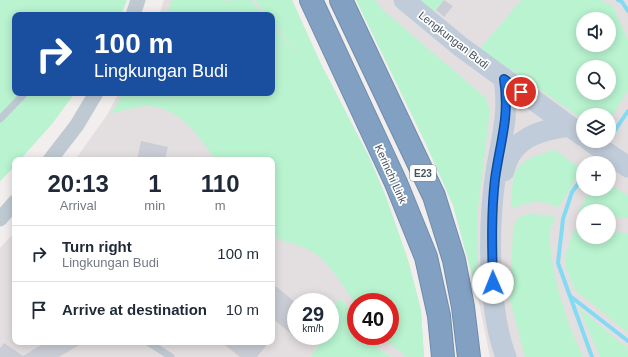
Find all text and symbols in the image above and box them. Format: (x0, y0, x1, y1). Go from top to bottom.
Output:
street label: Lengkungan Budi (417, 9, 491, 71)
map controls (576, 12, 616, 244)
button: sound (576, 12, 616, 52)
icon: right (28, 28, 80, 80)
text: 100 m (94, 28, 173, 59)
button: search (576, 60, 616, 100)
text: Lingkungan Budi (94, 61, 228, 81)
pin (504, 75, 538, 109)
icon: arrive (510, 81, 532, 103)
button: layers (576, 108, 616, 148)
street label: Kerinchi Link (373, 143, 409, 206)
button: + (576, 156, 616, 196)
road number: E23 (410, 165, 436, 181)
text: 20:13 (47, 170, 109, 197)
text: 1 (148, 170, 162, 197)
text: 110 (201, 170, 240, 197)
text: Arrival (60, 198, 97, 213)
text: min (144, 198, 165, 213)
text: m (215, 198, 226, 213)
button: − (576, 204, 616, 244)
text: Turn right (62, 238, 132, 255)
icon: right (28, 243, 50, 265)
text: 100 m (217, 245, 259, 262)
text: Lingkungan Budi (62, 255, 159, 270)
position arrow (472, 262, 514, 304)
speed limit sign: 40 (347, 293, 399, 345)
icon: arrive (28, 299, 50, 321)
text: Arrive at destination (62, 301, 207, 318)
text: 10 m (226, 301, 259, 318)
text: 29 (302, 303, 324, 325)
text: km/h (302, 323, 324, 334)

